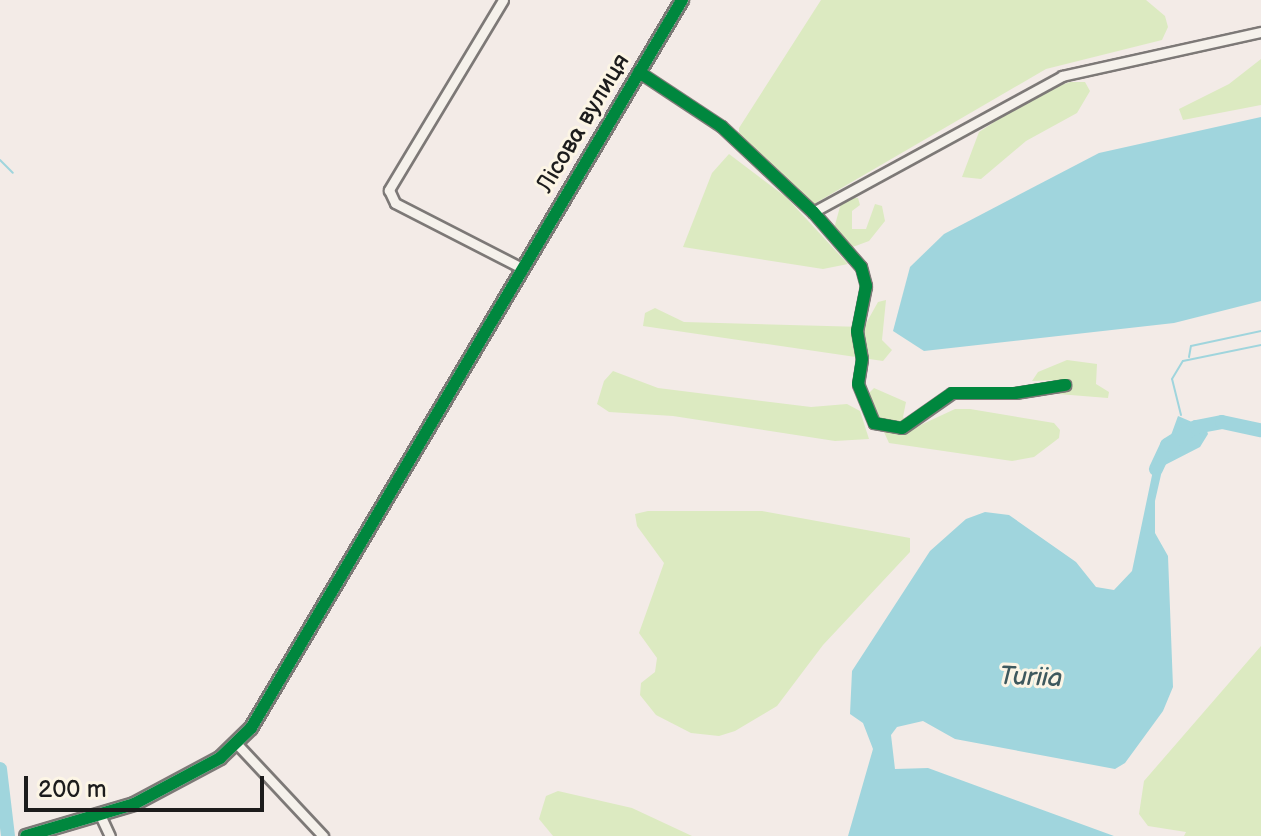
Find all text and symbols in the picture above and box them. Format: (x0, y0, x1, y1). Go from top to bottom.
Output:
street label: Лісова вулиця (530, 48, 636, 198)
water label: Turiia (999, 661, 1063, 695)
scale bar (28, 760, 268, 810)
text: 200 m (38, 775, 107, 804)

